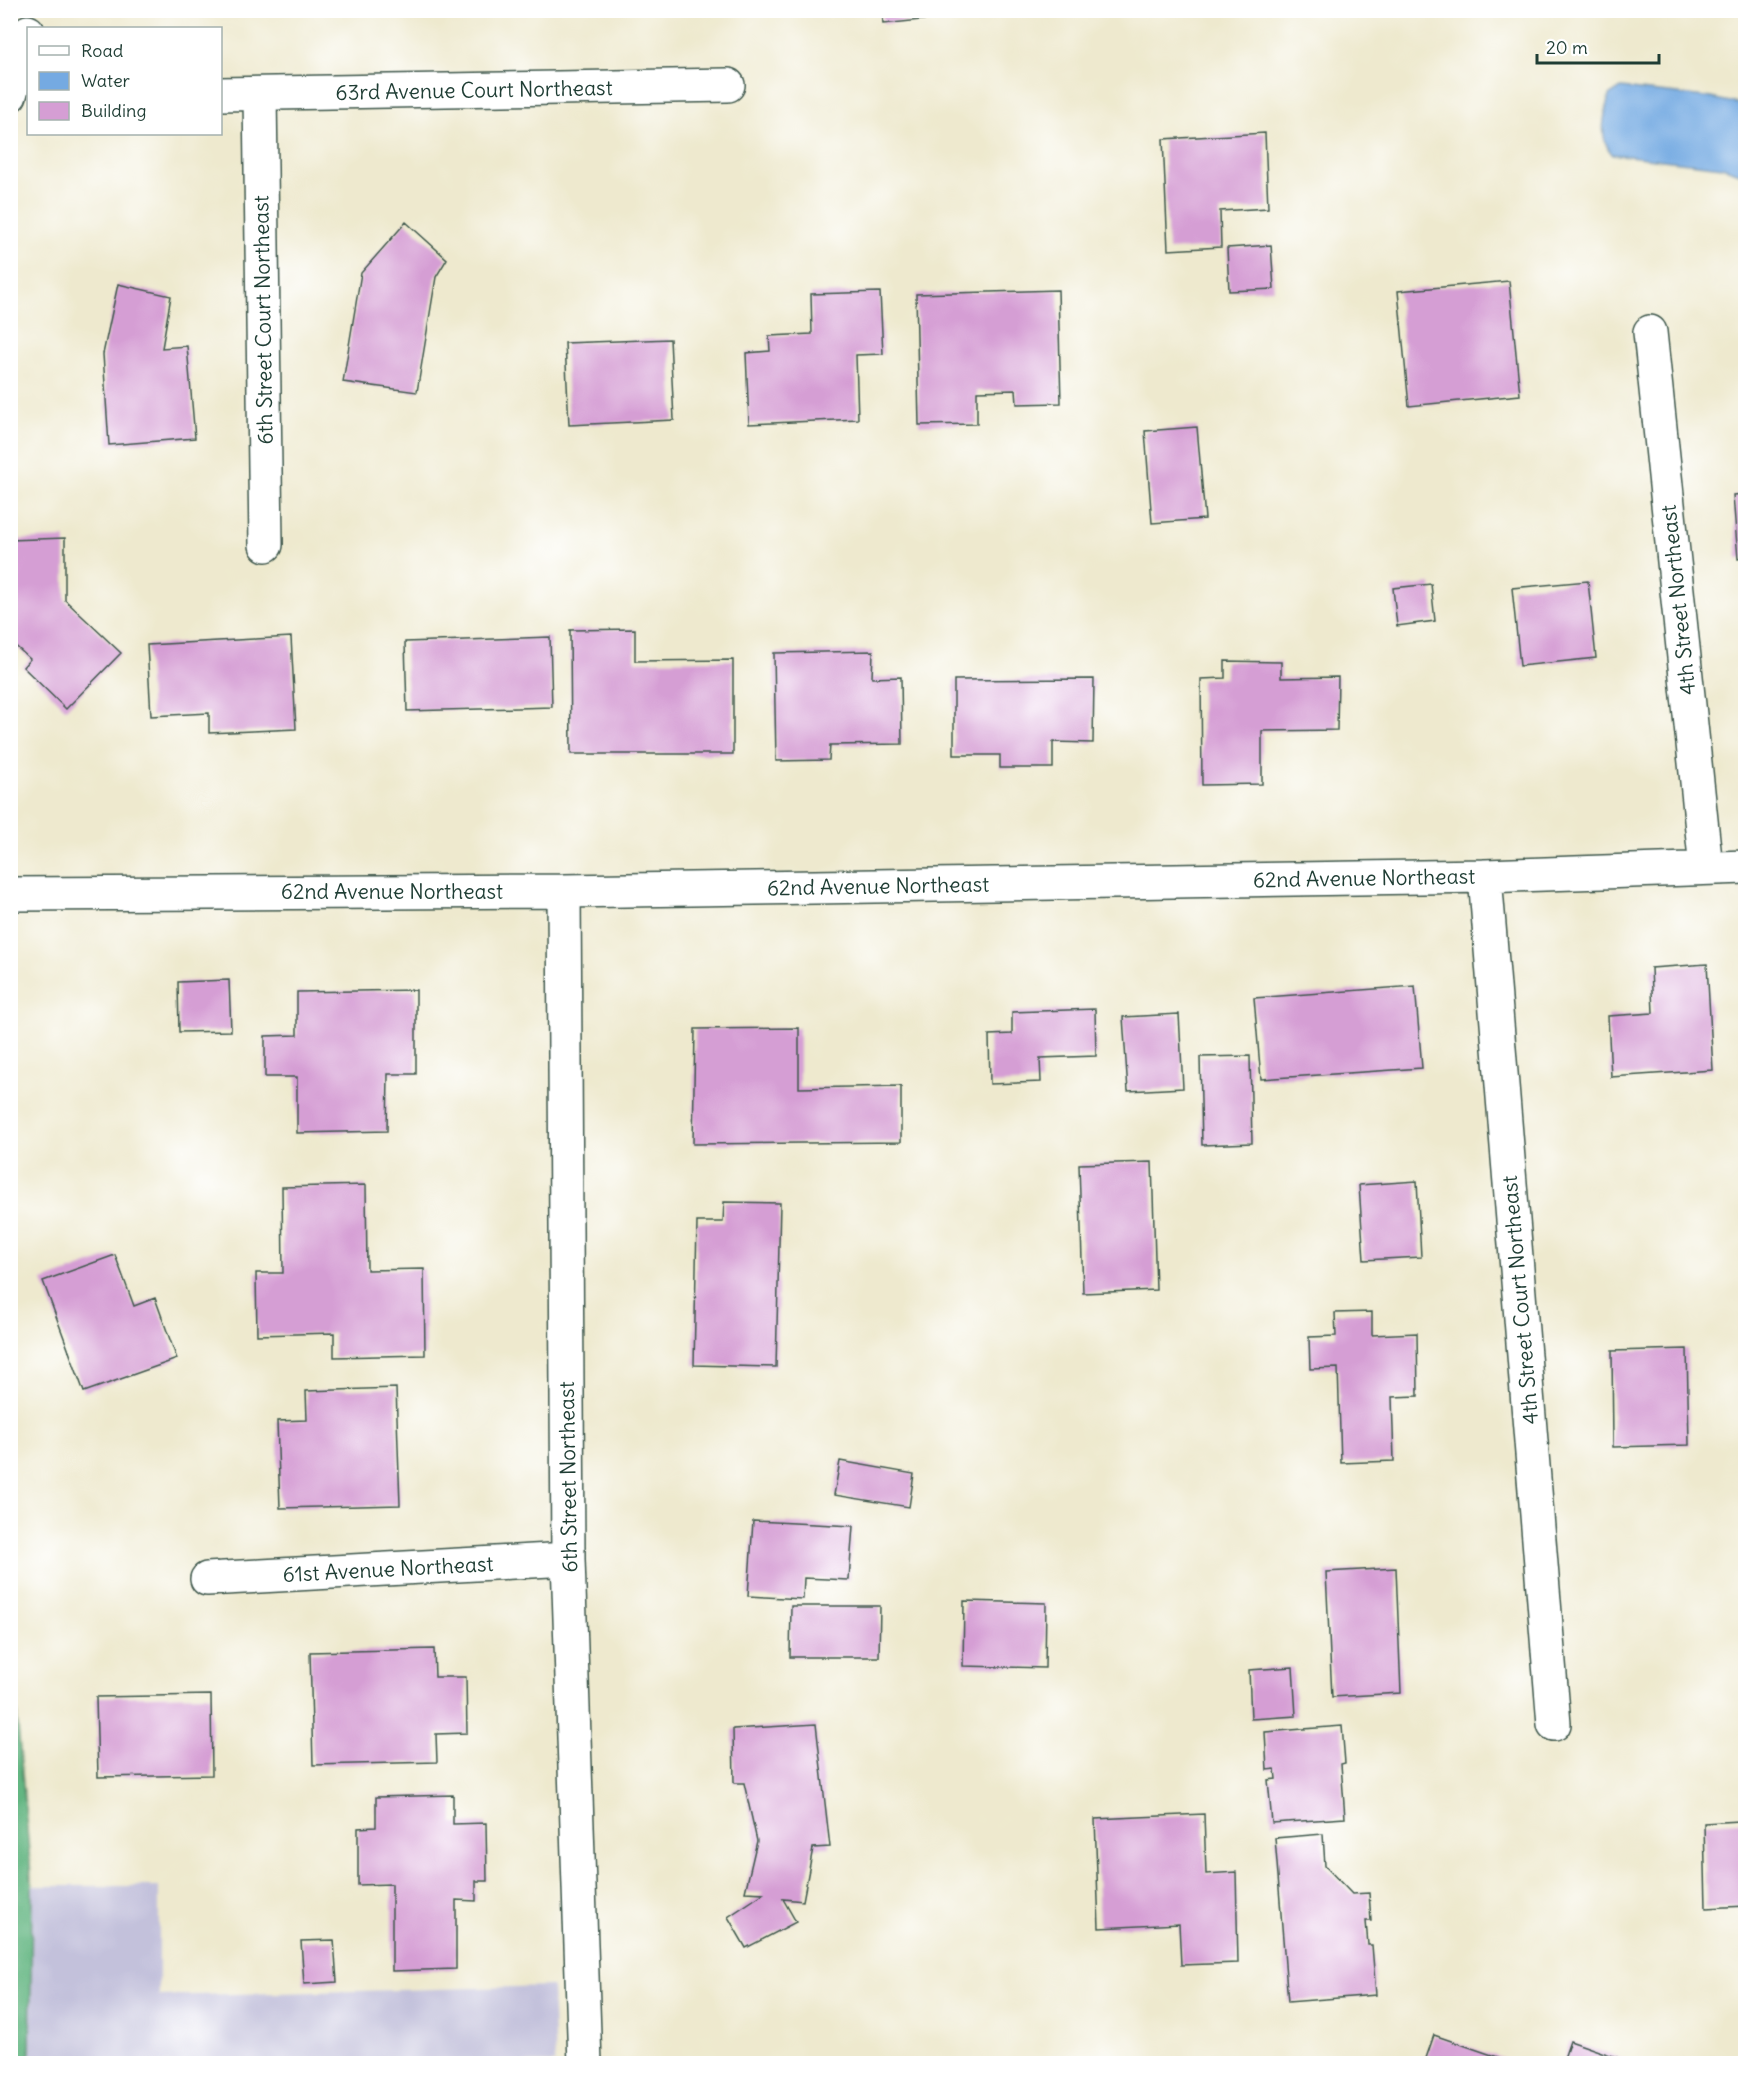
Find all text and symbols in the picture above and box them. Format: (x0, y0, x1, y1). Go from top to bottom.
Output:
legend (27, 27, 222, 135)
scale bar (1537, 27, 1658, 65)
text: 20 m (1546, 36, 1588, 59)
text: Road (81, 39, 124, 62)
text: Water (81, 69, 131, 92)
street label: 63rd Avenue Court Northeast (335, 74, 613, 106)
text: Building (81, 99, 146, 122)
street label: 6th Street Court Northeast (247, 195, 279, 445)
street label: 4th Street Northeast (1655, 504, 1701, 696)
street label: 62nd Avenue Northeast (1253, 863, 1475, 893)
street label: 62nd Avenue Northeast (767, 871, 989, 901)
street label: 62nd Avenue Northeast (281, 878, 503, 905)
street label: 4th Street Court Northeast (1496, 1175, 1544, 1425)
street label: 6th Street Northeast (553, 1381, 583, 1573)
street label: 61st Avenue Northeast (282, 1550, 494, 1588)

